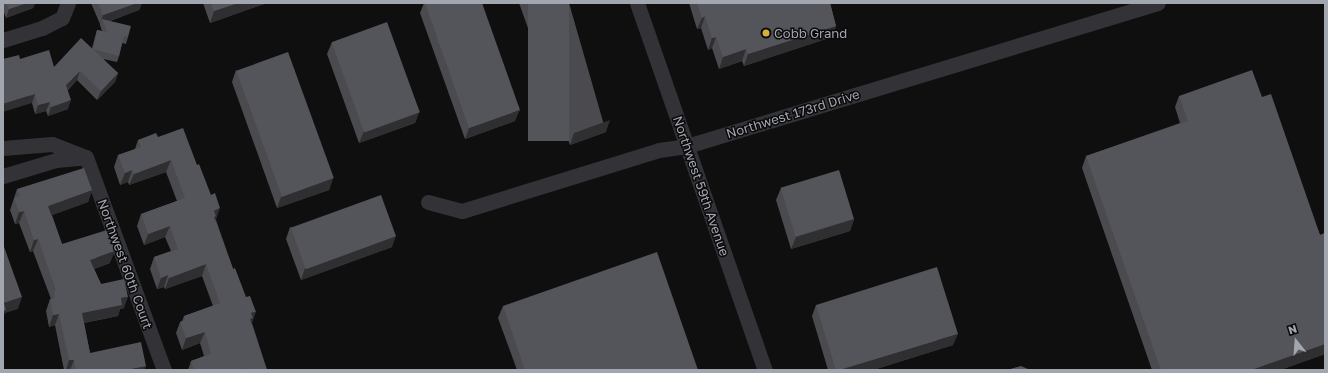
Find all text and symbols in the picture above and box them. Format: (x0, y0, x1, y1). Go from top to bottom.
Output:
place label: Cobb Grand (774, 25, 847, 41)
marker: Cobb Grand (761, 28, 771, 38)
street label: Northwest 173rd Drive (724, 86, 862, 142)
street label: Northwest 59th Avenue (670, 114, 732, 258)
street label: Northwest 60th Court (94, 197, 156, 331)
north arrow (1276, 321, 1316, 361)
text: N (1286, 322, 1298, 336)

